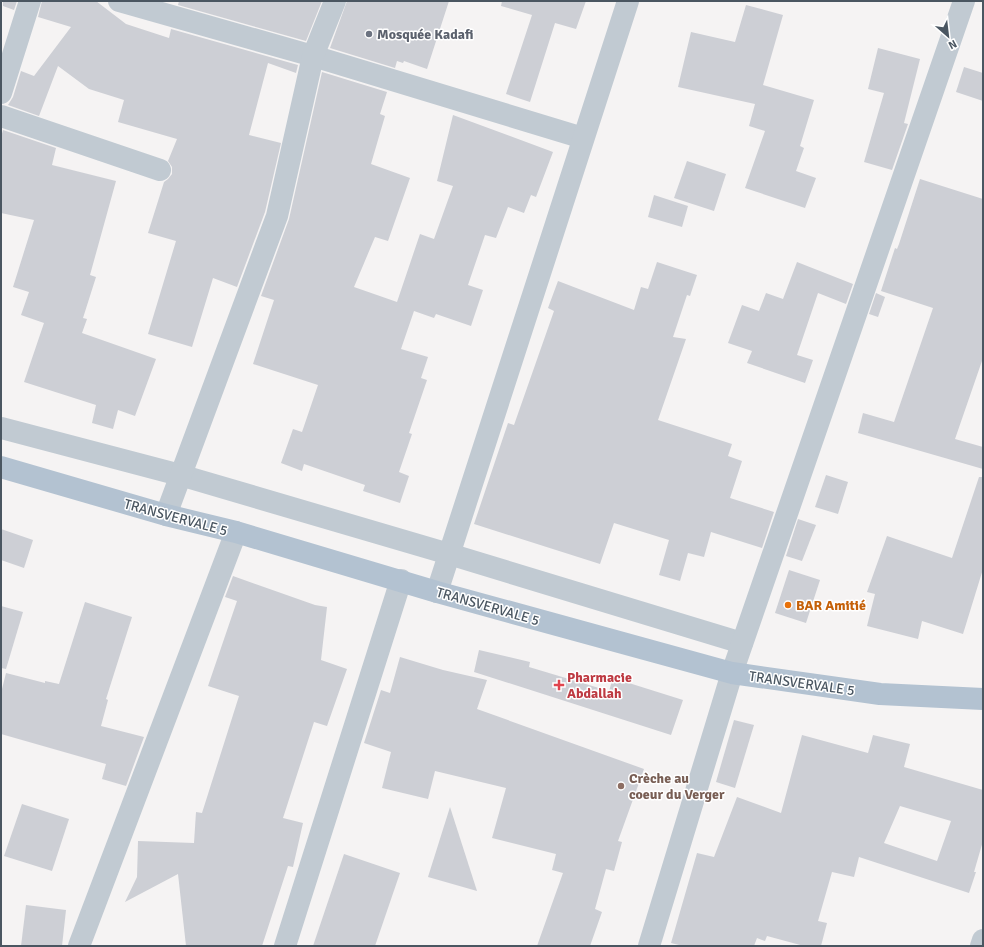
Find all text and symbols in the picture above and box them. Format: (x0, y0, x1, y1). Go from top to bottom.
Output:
north arrow (928, 16, 968, 56)
place label: Mosquée Kadafi (377, 26, 473, 43)
marker: Mosquée Kadafi (364, 29, 374, 39)
text: N (946, 37, 959, 52)
street label: TRANSVERVALE 5 (122, 495, 229, 539)
street label: TRANSVERVALE 5 (434, 584, 541, 629)
place label: BAR Amitié (796, 597, 866, 614)
marker: BAR Amitié (783, 600, 793, 610)
street label: TRANSVERVALE 5 (748, 668, 856, 699)
place label: Pharmacie Abdallah (567, 669, 632, 702)
marker: Pharmacie Abdallah (554, 680, 564, 690)
place label: Crèche au coeur du Verger (629, 770, 725, 803)
marker: Crèche au coeur du Verger (616, 781, 626, 791)

